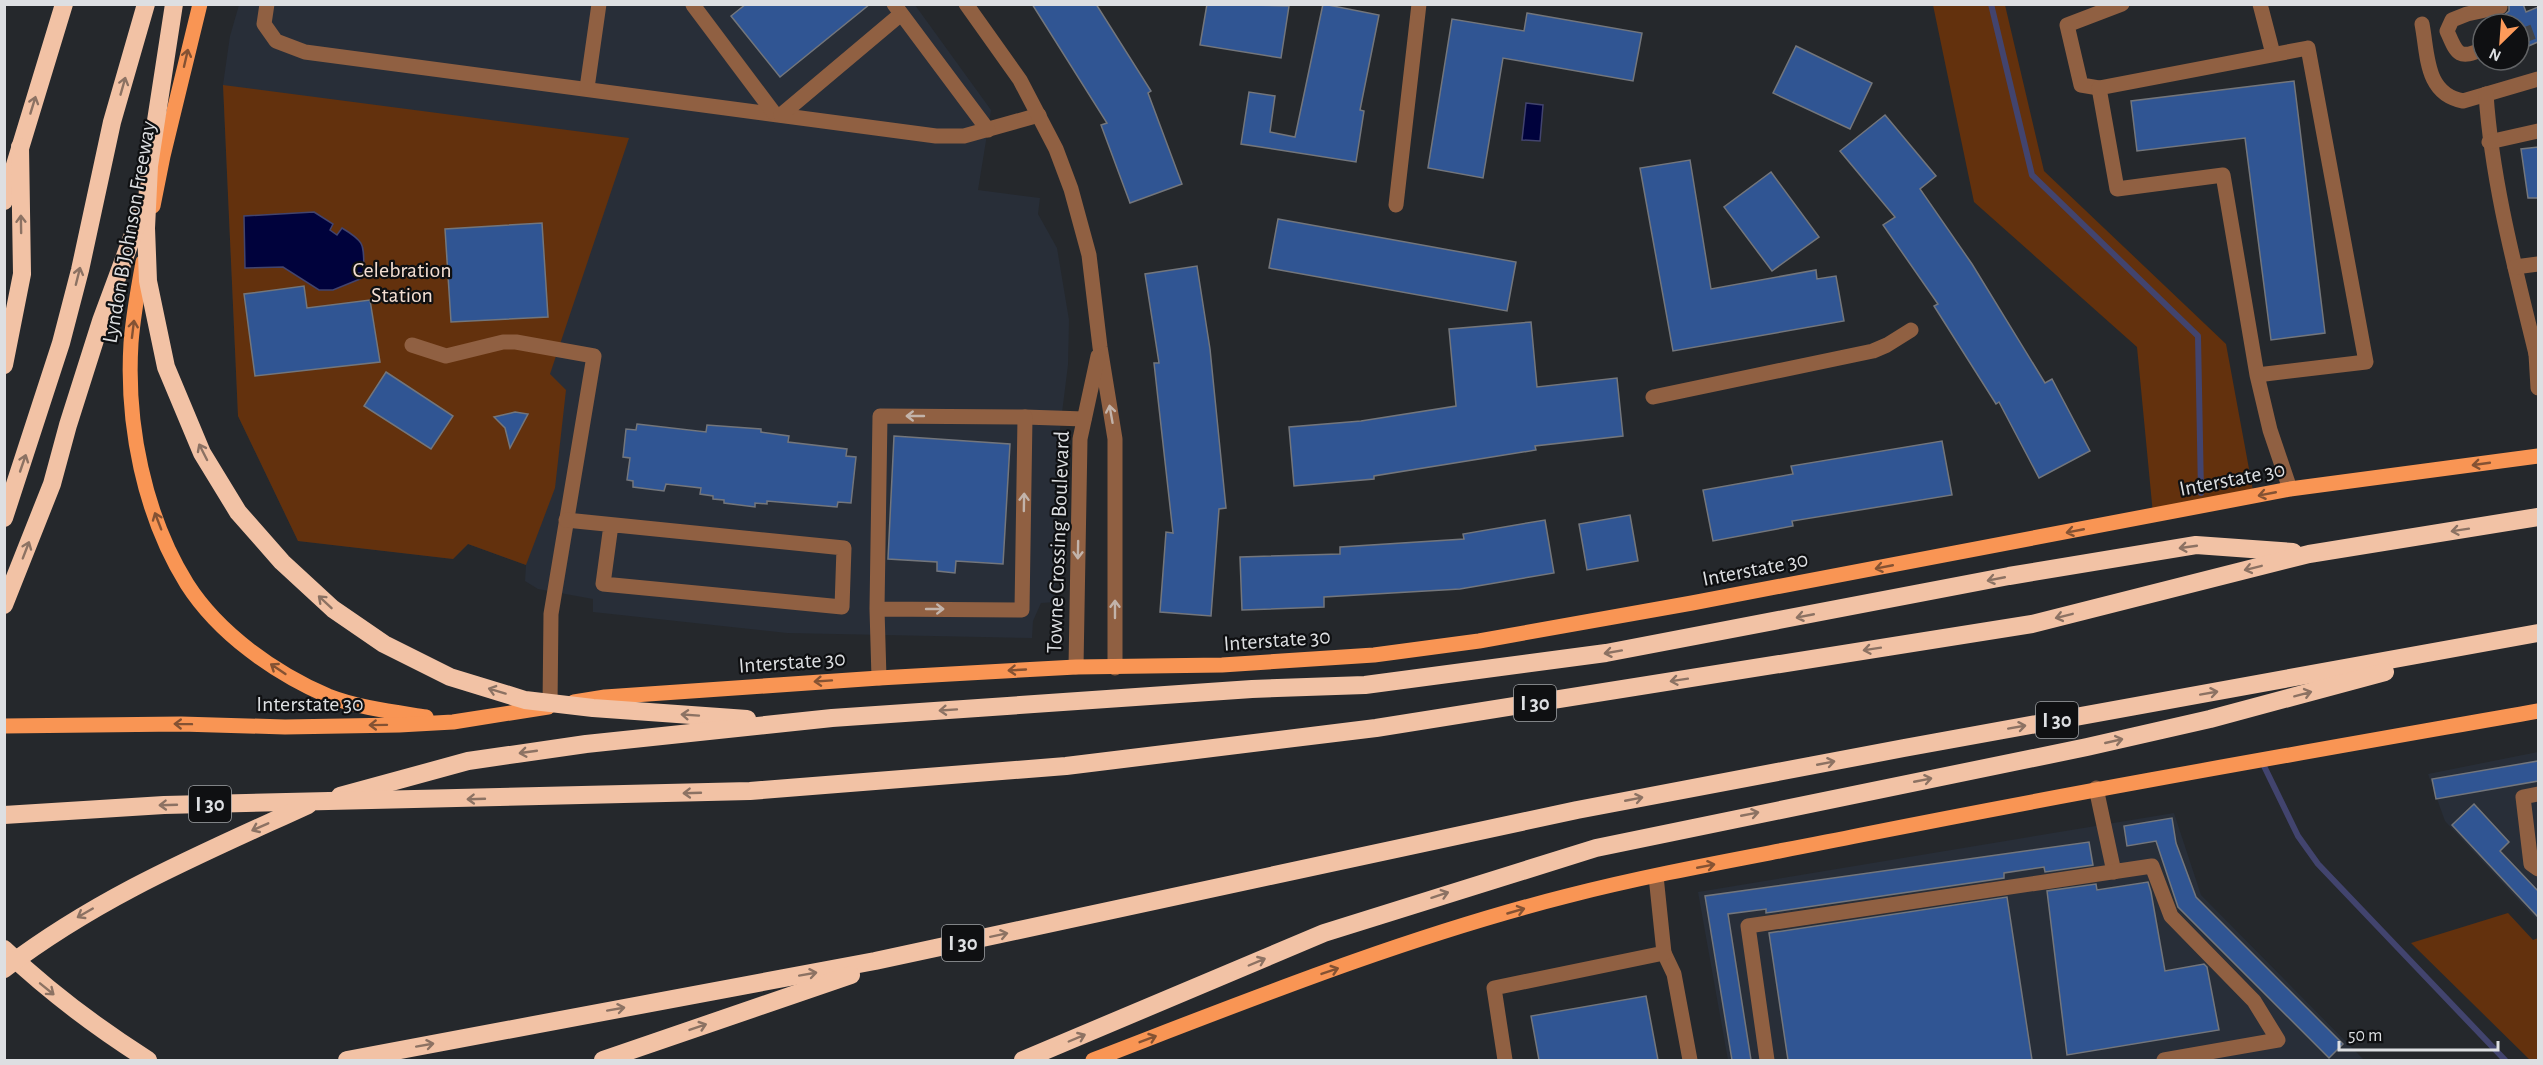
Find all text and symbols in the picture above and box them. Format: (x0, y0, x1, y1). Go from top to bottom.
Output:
north arrow (2471, 12, 2531, 72)
text: N (2487, 45, 2504, 64)
one-way arrow (180, 49, 192, 68)
one-way arrow (118, 77, 129, 96)
one-way arrow (28, 96, 39, 115)
street label: Lyndon B Johnson Freeway (99, 119, 159, 345)
one-way arrow (16, 215, 27, 235)
park label: Celebration Station (352, 259, 452, 306)
one-way arrow (73, 267, 85, 286)
one-way arrow (127, 320, 138, 340)
one-way arrow (1105, 405, 1116, 425)
one-way arrow (905, 410, 925, 422)
street label: Towne Crossing Boulevard (1043, 430, 1073, 654)
one-way arrow (197, 444, 208, 462)
one-way arrow (19, 454, 30, 473)
street label: Interstate 30 (2177, 458, 2287, 500)
one-way arrow (2471, 459, 2491, 470)
one-way arrow (2257, 489, 2277, 500)
one-way arrow (1018, 492, 1030, 512)
one-way arrow (152, 512, 163, 530)
one-way arrow (2451, 524, 2470, 535)
one-way arrow (2066, 526, 2085, 537)
one-way arrow (1072, 540, 1084, 560)
one-way arrow (21, 541, 32, 560)
one-way arrow (2179, 542, 2199, 553)
street label: Interstate 30 (1700, 548, 1810, 590)
one-way arrow (1874, 562, 1894, 573)
one-way arrow (2244, 563, 2263, 574)
one-way arrow (1987, 573, 2006, 585)
one-way arrow (318, 595, 333, 609)
one-way arrow (1109, 600, 1121, 620)
one-way arrow (925, 603, 945, 615)
one-way arrow (2054, 610, 2073, 622)
one-way arrow (1795, 611, 1815, 622)
street label: Interstate 30 (1223, 625, 1331, 655)
one-way arrow (1862, 644, 1882, 655)
street label: Interstate 30 (738, 647, 846, 677)
one-way arrow (1604, 647, 1623, 658)
one-way arrow (270, 663, 286, 675)
one-way arrow (1008, 665, 1028, 676)
one-way arrow (1670, 674, 1689, 685)
one-way arrow (813, 676, 833, 687)
one-way arrow (488, 685, 507, 696)
road number: I 30 (1514, 685, 1556, 721)
one-way arrow (2199, 687, 2219, 698)
one-way arrow (2293, 688, 2312, 699)
street label: Interstate 30 (256, 693, 364, 715)
road number: I 30 (2036, 702, 2078, 738)
one-way arrow (939, 704, 959, 715)
one-way arrow (680, 709, 700, 720)
one-way arrow (174, 718, 194, 730)
one-way arrow (369, 720, 389, 731)
one-way arrow (2007, 721, 2027, 732)
one-way arrow (2104, 734, 2123, 746)
one-way arrow (518, 747, 538, 758)
one-way arrow (1815, 757, 1835, 768)
one-way arrow (1913, 774, 1932, 785)
road number: I 30 (189, 786, 231, 822)
one-way arrow (682, 787, 702, 798)
one-way arrow (466, 793, 486, 805)
one-way arrow (1624, 793, 1643, 804)
one-way arrow (159, 800, 179, 811)
one-way arrow (1741, 808, 1760, 820)
one-way arrow (252, 822, 270, 834)
one-way arrow (1695, 860, 1715, 871)
one-way arrow (1430, 889, 1449, 900)
one-way arrow (1506, 904, 1525, 916)
one-way arrow (77, 907, 94, 919)
road number: I 30 (942, 925, 984, 961)
one-way arrow (989, 929, 1008, 941)
one-way arrow (1247, 956, 1265, 967)
one-way arrow (1321, 964, 1339, 975)
one-way arrow (798, 968, 817, 979)
one-way arrow (39, 982, 55, 995)
one-way arrow (606, 1004, 626, 1015)
scale bar (2339, 1014, 2498, 1052)
one-way arrow (688, 1021, 707, 1032)
text: 50 m (2348, 1027, 2382, 1045)
one-way arrow (1067, 1032, 1086, 1043)
one-way arrow (1138, 1033, 1157, 1044)
one-way arrow (414, 1039, 434, 1050)

